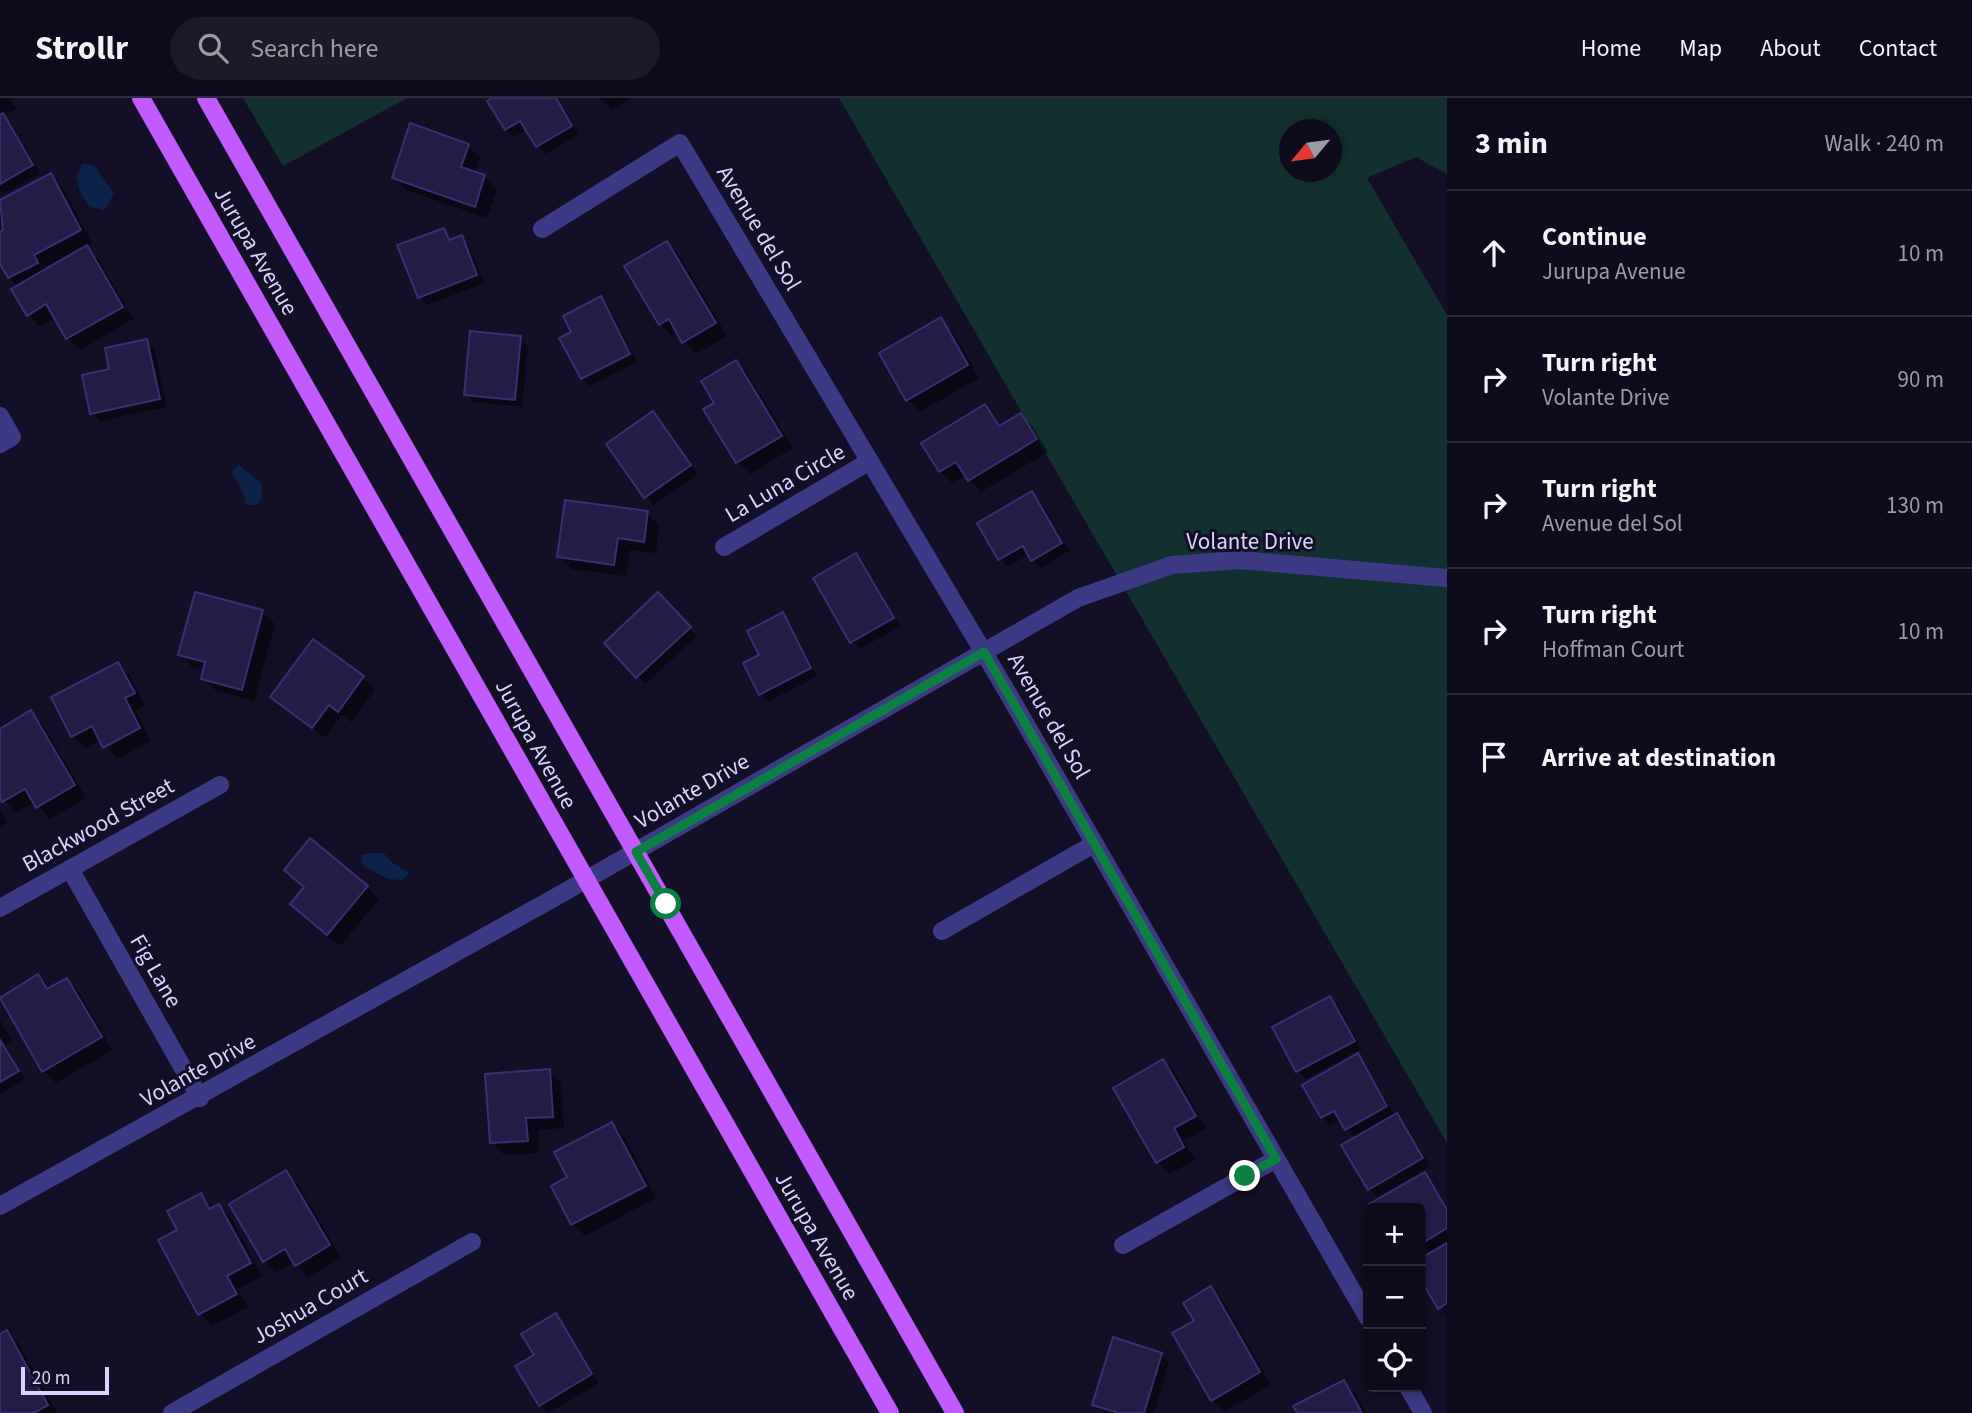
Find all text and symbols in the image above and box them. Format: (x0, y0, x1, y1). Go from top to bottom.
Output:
search box (170, 17, 660, 80)
text: Strollr (35, 25, 128, 72)
icon: search (194, 29, 232, 67)
text: Search here (250, 30, 378, 67)
text: Home (1581, 31, 1641, 66)
text: Map (1679, 31, 1722, 66)
text: About (1760, 31, 1821, 66)
text: Contact (1859, 31, 1937, 66)
north arrow (1279, 119, 1342, 182)
text: 3 min (1475, 122, 1548, 165)
text: Walk · 240 m (1825, 127, 1944, 160)
street label: Avenue del Sol (709, 159, 809, 297)
street label: Jurupa Avenue (206, 181, 306, 321)
text: Continue (1542, 218, 1647, 255)
icon: ahead (1475, 234, 1513, 272)
text: 10 m (1897, 237, 1944, 270)
text: Jurupa Avenue (1542, 255, 1686, 288)
text: Turn right (1542, 344, 1657, 381)
icon: right (1475, 360, 1513, 398)
text: 90 m (1897, 363, 1944, 396)
text: Volante Drive (1542, 381, 1669, 414)
street label: La Luna Circle (719, 435, 851, 531)
text: Turn right (1542, 470, 1657, 507)
icon: right (1475, 486, 1513, 524)
text: 130 m (1886, 489, 1944, 522)
text: Avenue del Sol (1542, 507, 1683, 540)
street label: Volante Drive (1186, 525, 1314, 558)
text: Turn right (1542, 596, 1657, 633)
icon: right (1475, 612, 1513, 650)
text: 10 m (1897, 615, 1944, 648)
text: Hoffman Court (1542, 633, 1684, 666)
street label: Avenue del Sol (1000, 647, 1098, 785)
street label: Jurupa Avenue (487, 673, 585, 815)
icon: arrive (1475, 738, 1513, 776)
text: Arrive at destination (1542, 739, 1776, 776)
street label: Volante Drive (629, 745, 755, 837)
street label: Blackwood Street (16, 769, 180, 880)
route start (650, 888, 681, 919)
street label: Fig Lane (122, 928, 190, 1014)
street label: Volante Drive (134, 1025, 262, 1115)
route end (1229, 1160, 1260, 1191)
street label: Jurupa Avenue (767, 1166, 867, 1306)
map controls (1363, 1203, 1426, 1392)
button: + (1363, 1203, 1426, 1266)
street label: Joshua Court (246, 1260, 374, 1352)
button: − (1363, 1266, 1426, 1329)
button: locate (1363, 1329, 1426, 1392)
scale bar (21, 1364, 108, 1396)
text: 20 m (32, 1365, 70, 1392)

